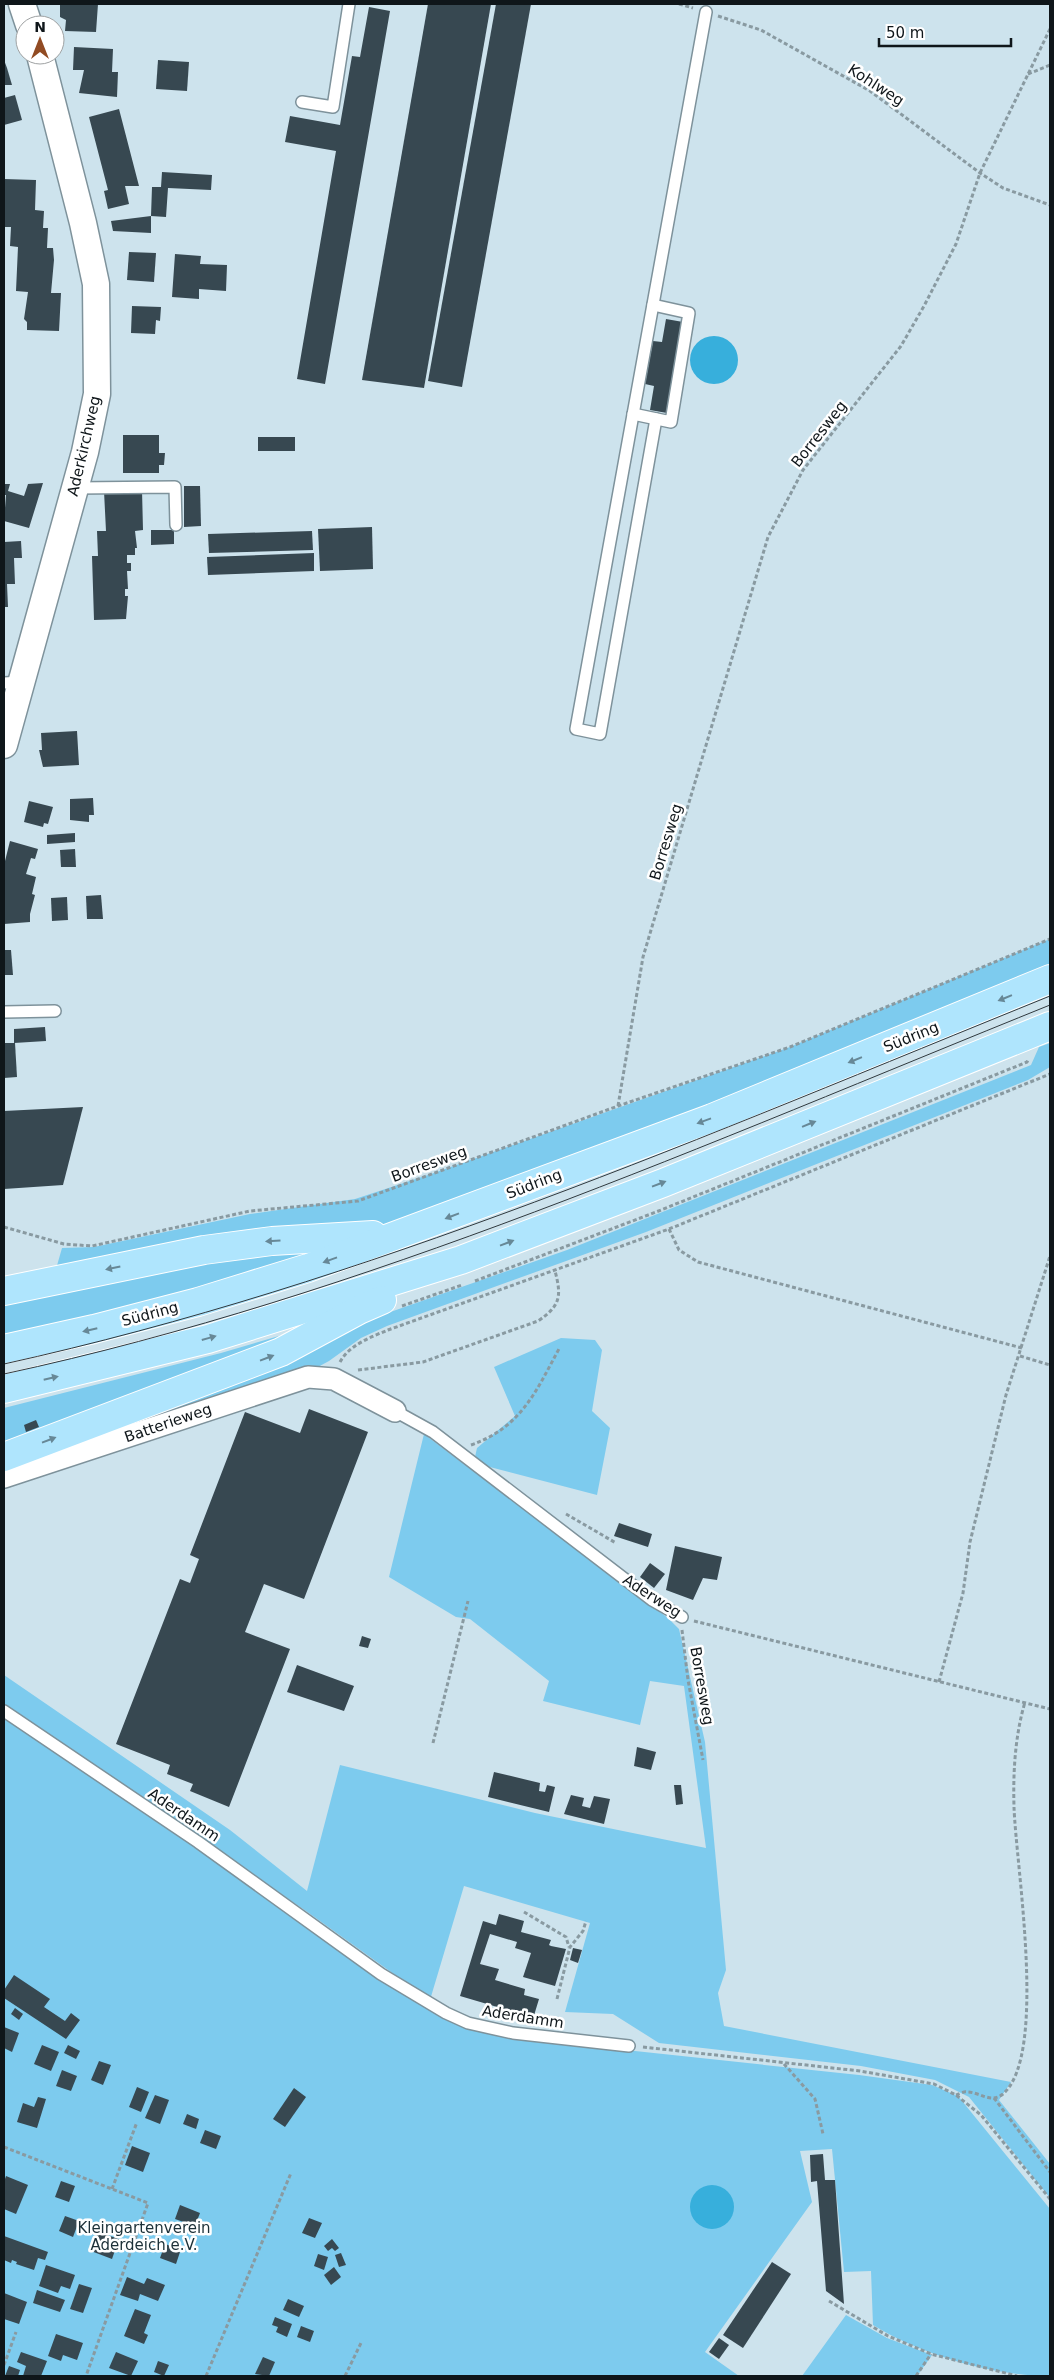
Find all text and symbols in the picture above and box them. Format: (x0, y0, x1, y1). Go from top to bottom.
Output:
north arrow (15, 15, 65, 65)
scale bar (879, 15, 1012, 47)
text: N (34, 19, 46, 35)
text: 50 m (886, 24, 924, 42)
street label: Kohlweg (845, 60, 907, 110)
street label: Aderkirchweg (64, 394, 104, 498)
street label: Borresweg (788, 397, 850, 471)
street label: Borresweg (646, 801, 686, 883)
one-way arrow (997, 994, 1012, 1002)
street label: Südring (881, 1018, 941, 1056)
one-way arrow (848, 1056, 862, 1064)
one-way arrow (696, 1117, 711, 1125)
one-way arrow (802, 1119, 816, 1127)
street label: Borresweg (389, 1142, 469, 1186)
street label: Südring (504, 1165, 564, 1203)
one-way arrow (652, 1180, 666, 1188)
one-way arrow (444, 1212, 459, 1220)
one-way arrow (265, 1238, 281, 1246)
one-way arrow (500, 1239, 515, 1247)
one-way arrow (323, 1257, 338, 1264)
one-way arrow (105, 1265, 121, 1273)
street label: Südring (120, 1298, 180, 1330)
one-way arrow (83, 1326, 98, 1334)
one-way arrow (202, 1334, 217, 1342)
one-way arrow (260, 1354, 275, 1362)
one-way arrow (44, 1374, 59, 1382)
street label: Batterieweg (122, 1400, 214, 1446)
one-way arrow (42, 1435, 57, 1443)
street label: Aderweg (619, 1570, 685, 1622)
street label: Borresweg (686, 1645, 718, 1727)
street label: Aderdamm (145, 1784, 223, 1846)
street label: Aderdamm (481, 2002, 565, 2032)
park label: Kleingartenverein Aderdeich e.V. (77, 2219, 211, 2254)

